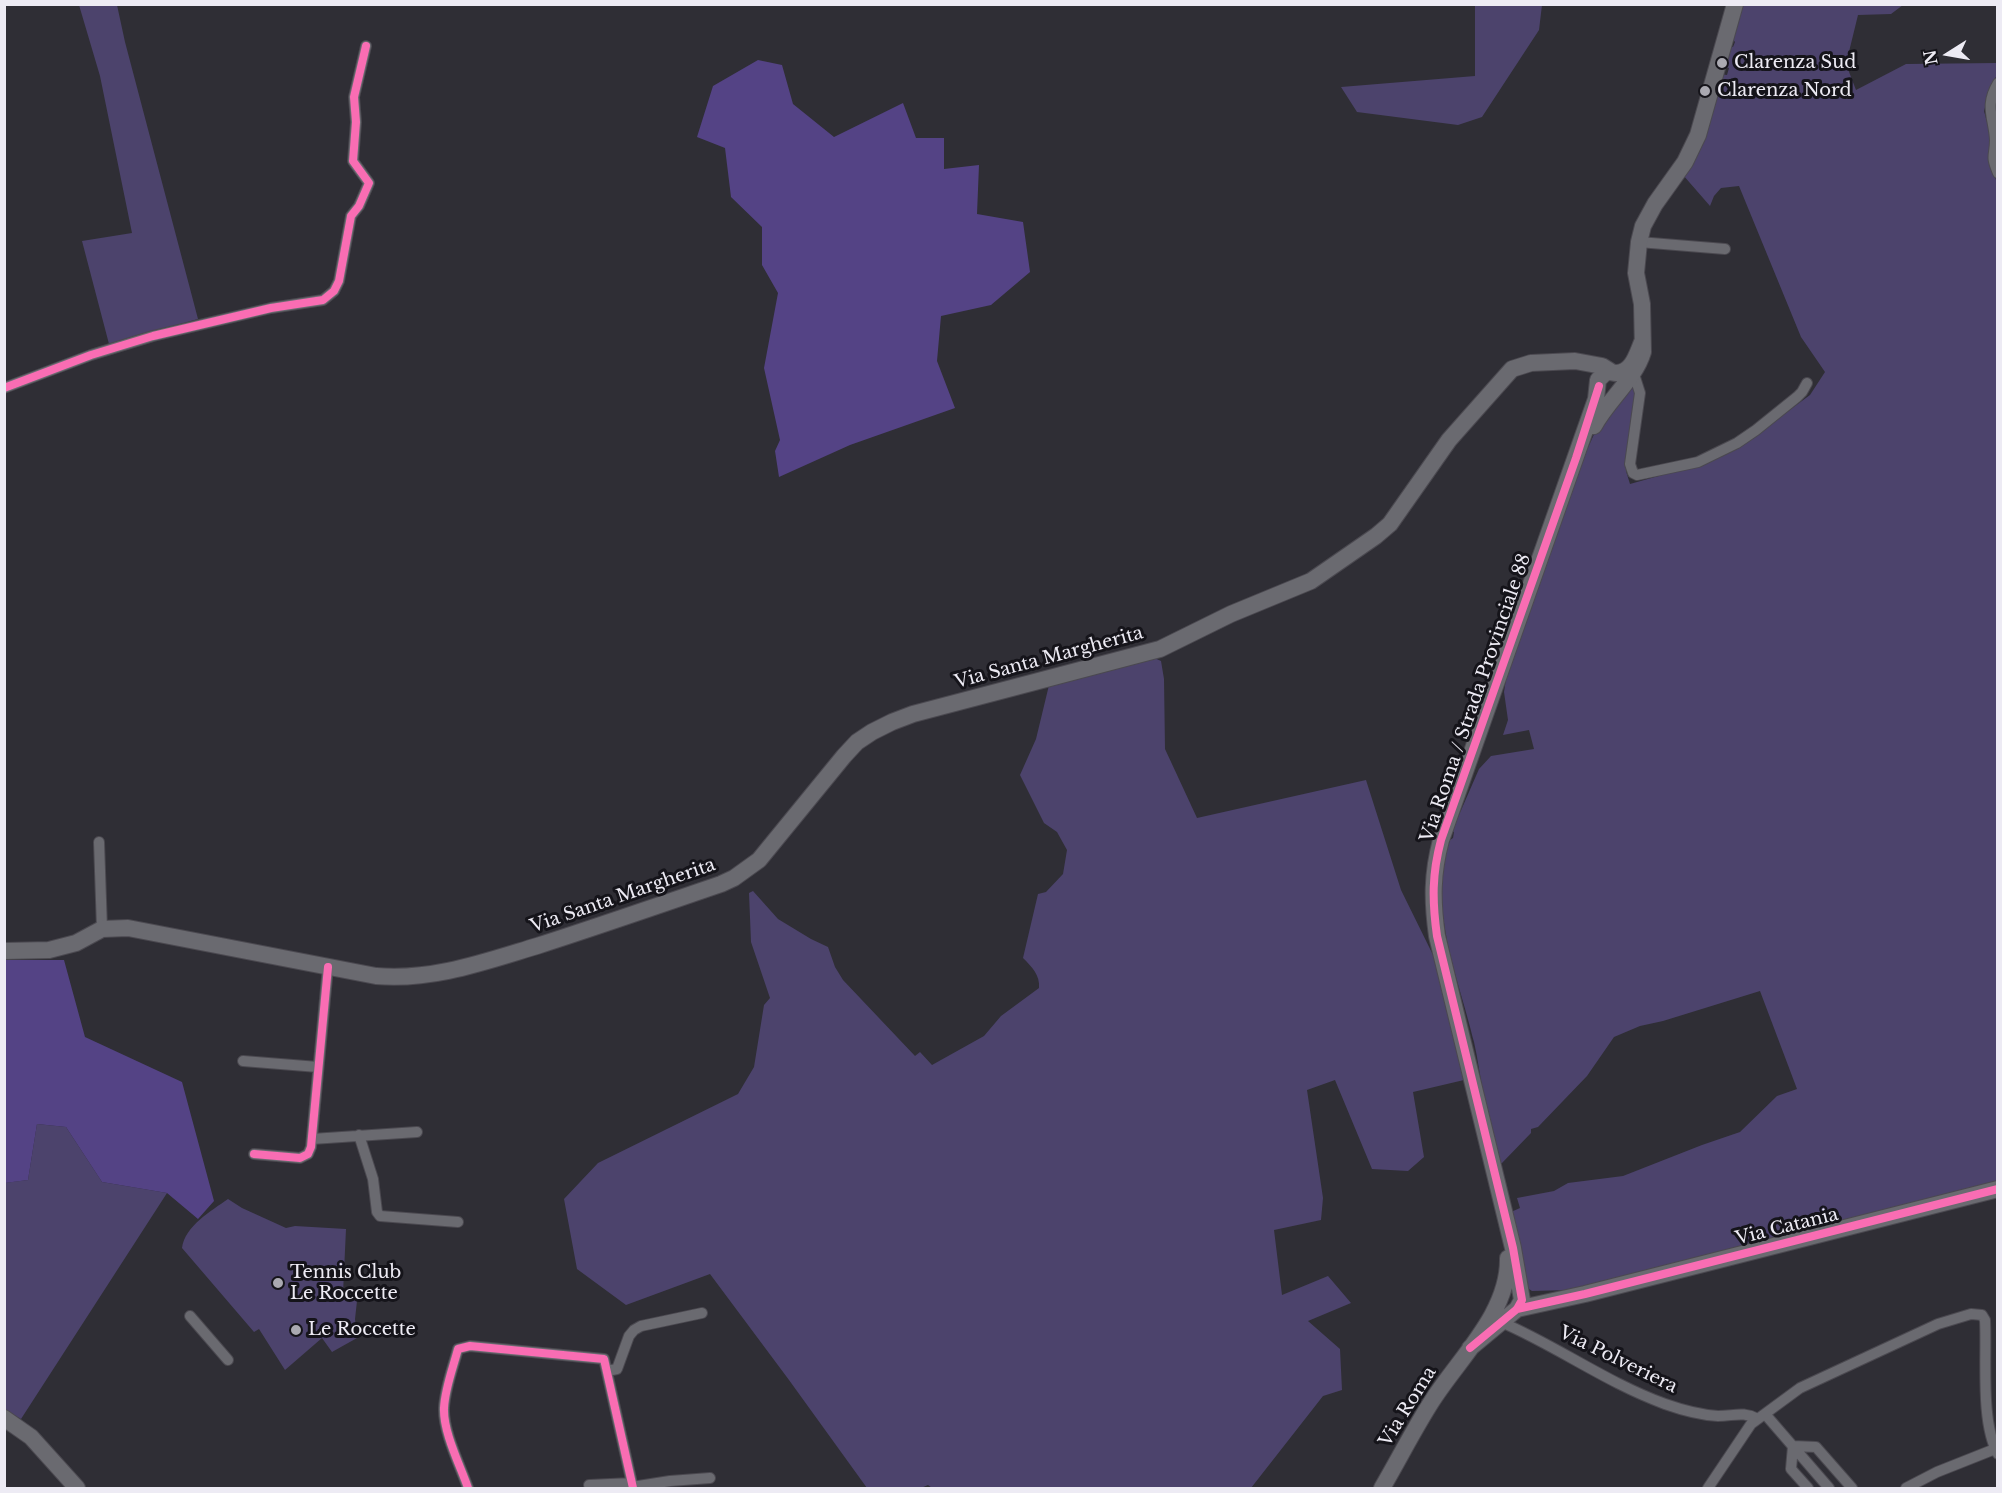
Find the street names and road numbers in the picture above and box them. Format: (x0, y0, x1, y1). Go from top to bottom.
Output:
street label: Via Roma / Strada Provinciale 88 (1416, 551, 1536, 845)
street label: Via Santa Margherita (952, 622, 1146, 694)
street label: Via Santa Margherita (528, 854, 718, 938)
street label: Via Catania (1733, 1204, 1841, 1250)
street label: Via Polveriera (1555, 1322, 1681, 1398)
street label: Via Roma (1375, 1363, 1441, 1451)

